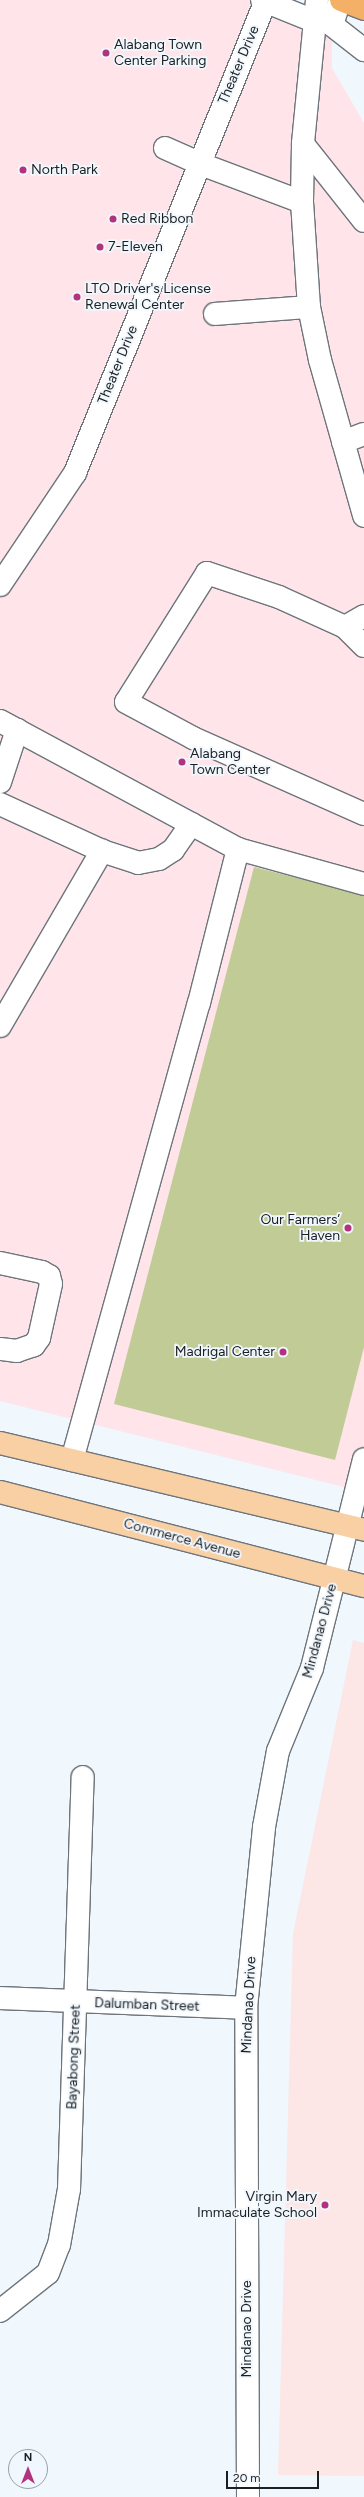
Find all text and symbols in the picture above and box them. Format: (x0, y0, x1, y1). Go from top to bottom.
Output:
street label: Theater Drive (215, 23, 263, 107)
place label: Alabang Town Center Parking (114, 37, 207, 70)
marker: Alabang Town Center Parking (101, 48, 111, 58)
place label: North Park (31, 162, 98, 178)
marker: North Park (18, 165, 28, 175)
place label: Red Ribbon (121, 211, 193, 227)
marker: Red Ribbon (108, 214, 118, 224)
place label: 7-Eleven (108, 239, 163, 255)
marker: 7-Eleven (95, 242, 105, 252)
place label: LTO Driver's License Renewal Center (85, 281, 211, 314)
marker: LTO Driver's License Renewal Center (72, 292, 82, 302)
street label: Theater Drive (95, 323, 141, 407)
place label: Alabang Town Center (190, 746, 270, 778)
marker: Alabang Town Center (177, 757, 187, 767)
place label: Our Farmers’ Haven (260, 1212, 340, 1244)
marker: Our Farmers’ Haven (343, 1223, 353, 1233)
place label: Madrigal Center (175, 1344, 275, 1360)
marker: Madrigal Center (278, 1347, 288, 1357)
street label: Commerce Avenue (122, 1515, 242, 1563)
street label: Mindanao Drive (299, 1582, 341, 1680)
street label: Mindanao Drive (238, 1956, 260, 2054)
street label: Dalumban Street (94, 1995, 200, 2015)
street label: Bayabong Street (64, 2004, 84, 2110)
place label: Virgin Mary Immaculate School (197, 2189, 317, 2222)
marker: Virgin Mary Immaculate School (320, 2200, 330, 2210)
street label: Mindanao Drive (239, 2280, 255, 2378)
north arrow (8, 2449, 48, 2489)
text: N (24, 2451, 32, 2464)
scale bar (228, 2463, 321, 2489)
text: 20 m (233, 2471, 261, 2485)

